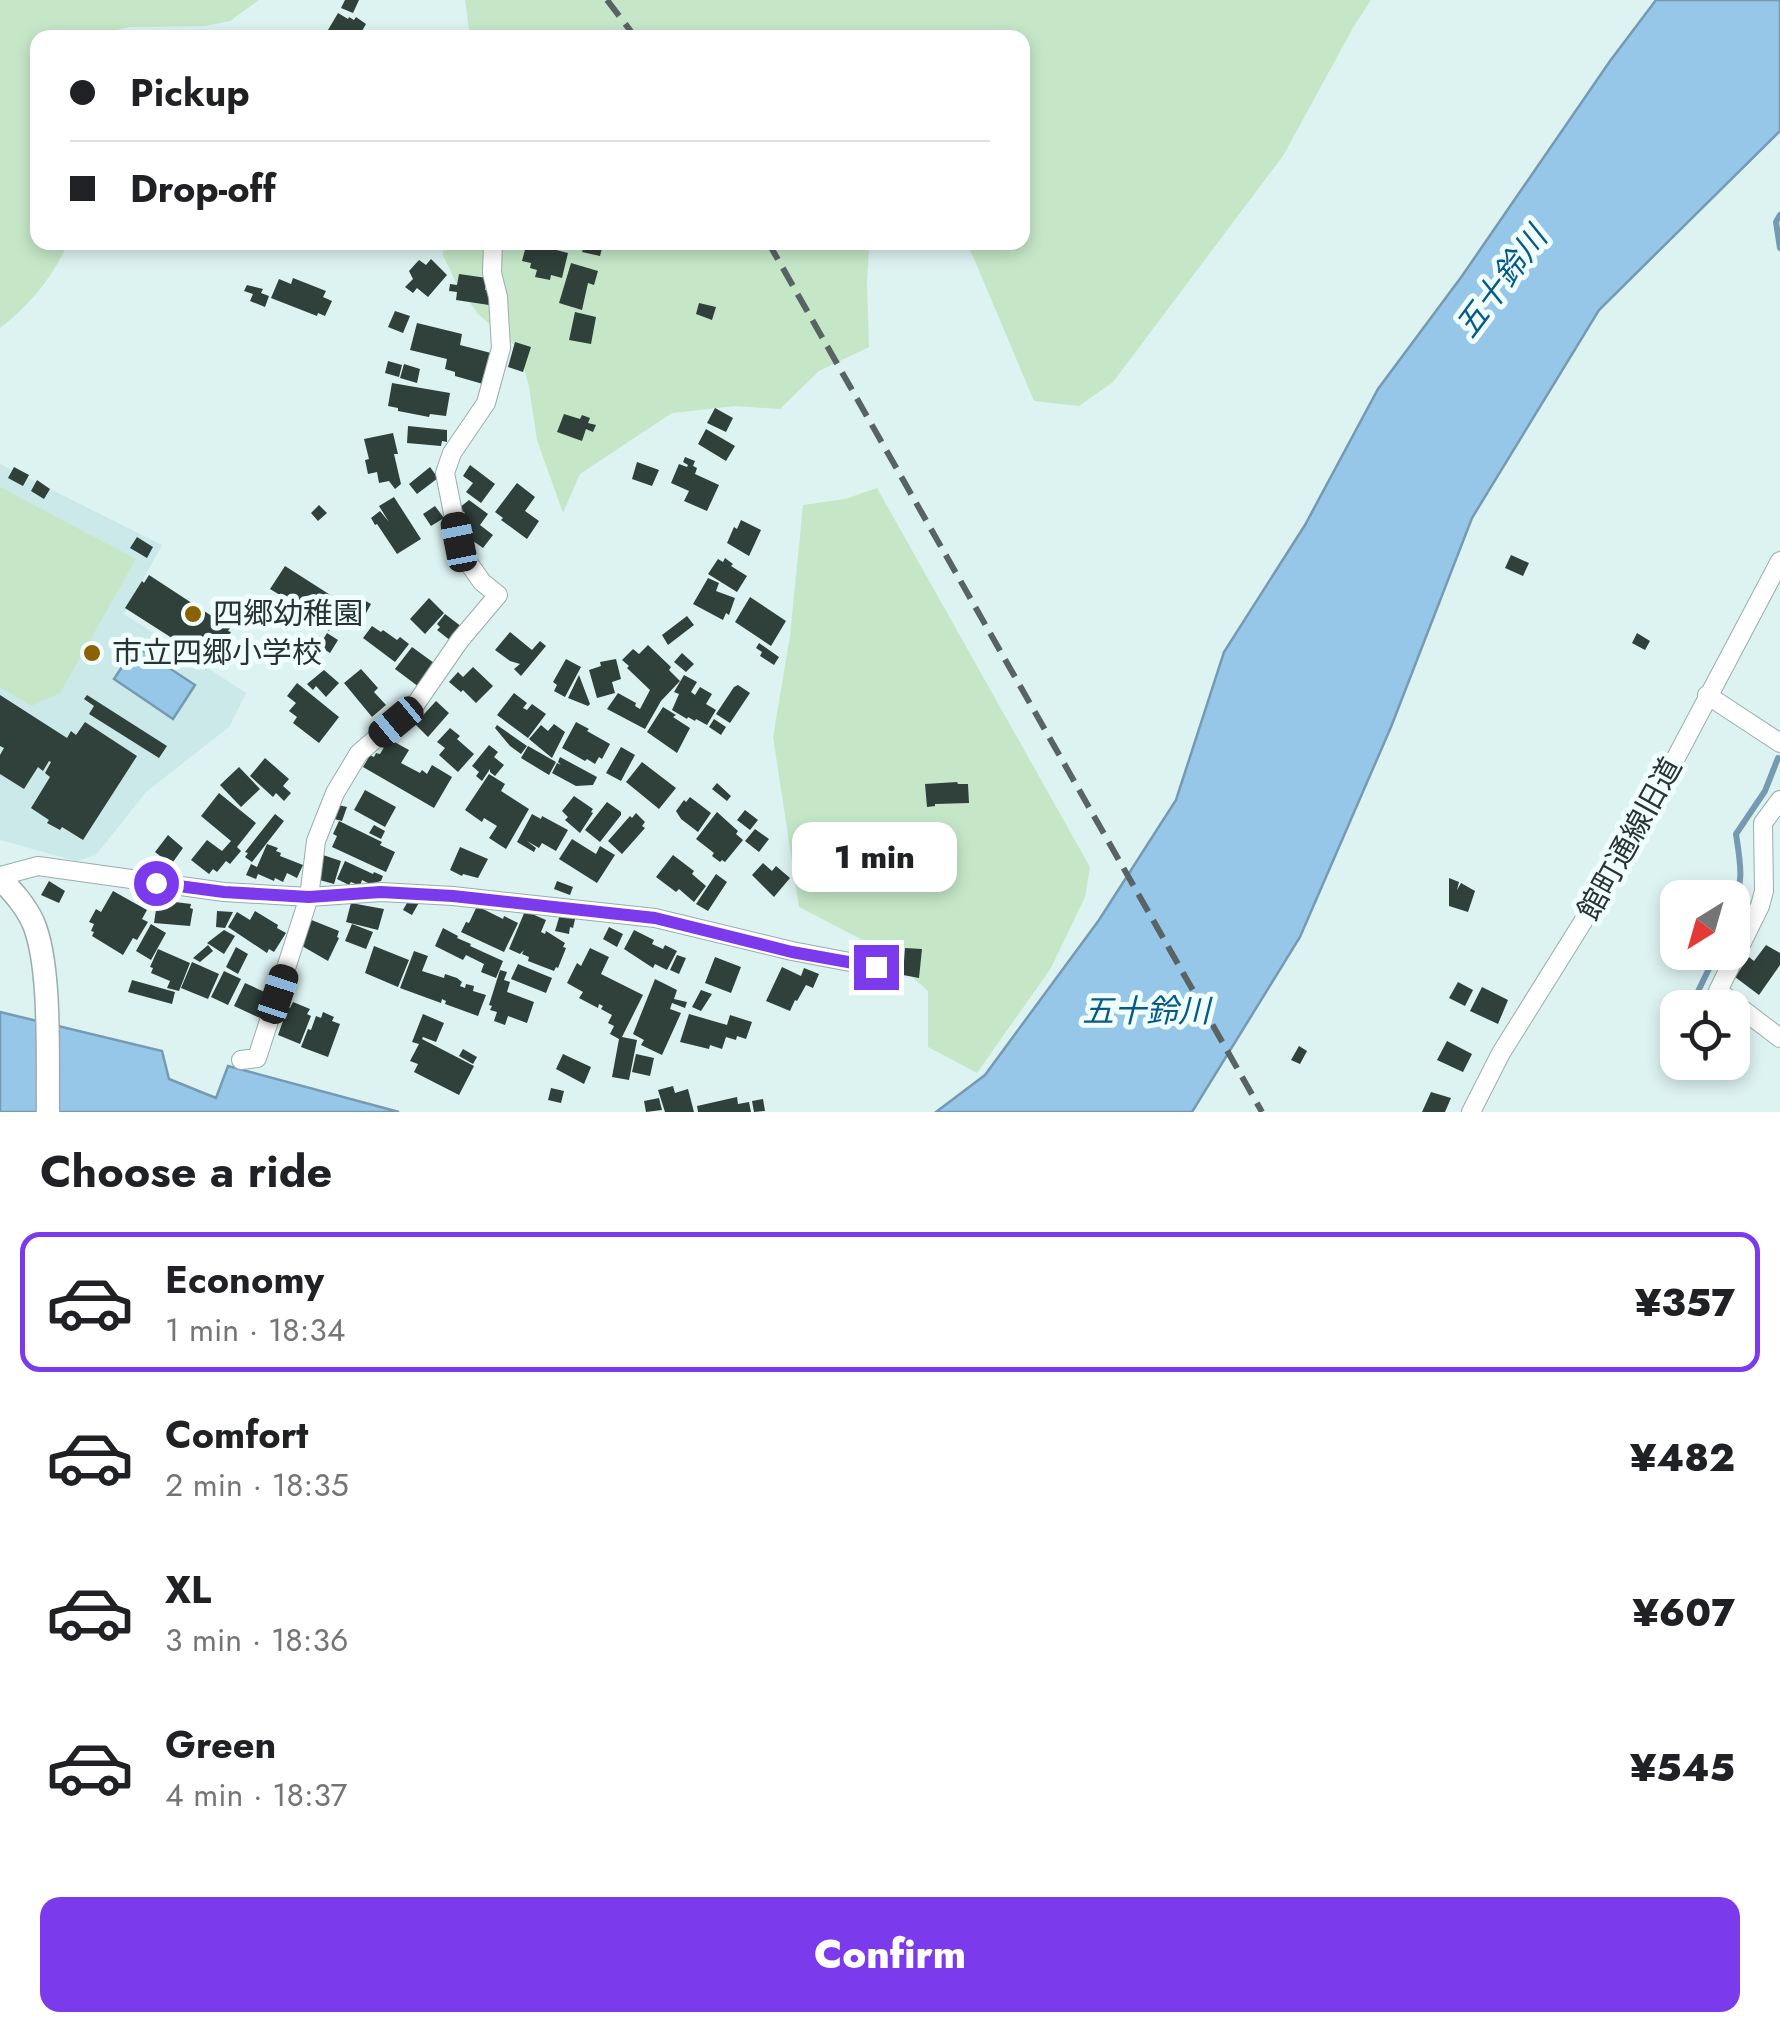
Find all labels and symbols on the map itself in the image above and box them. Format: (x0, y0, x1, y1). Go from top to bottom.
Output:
water label: 五十鈴川 (1444, 215, 1560, 347)
car (439, 510, 479, 574)
place label: 四郷幼稚園 (213, 592, 363, 635)
marker: 四郷幼稚園 (182, 603, 204, 625)
place label: 市立四郷小学校 (112, 631, 322, 674)
marker: 市立四郷小学校 (81, 642, 103, 664)
car (363, 691, 429, 753)
street label: 館町通線旧道 (1567, 750, 1692, 928)
callout: 1 min (794, 822, 958, 892)
route start (134, 861, 179, 906)
north arrow (1660, 880, 1750, 970)
route end (854, 945, 899, 990)
car (254, 961, 302, 1027)
water label: 五十鈴川 (1082, 988, 1213, 1034)

